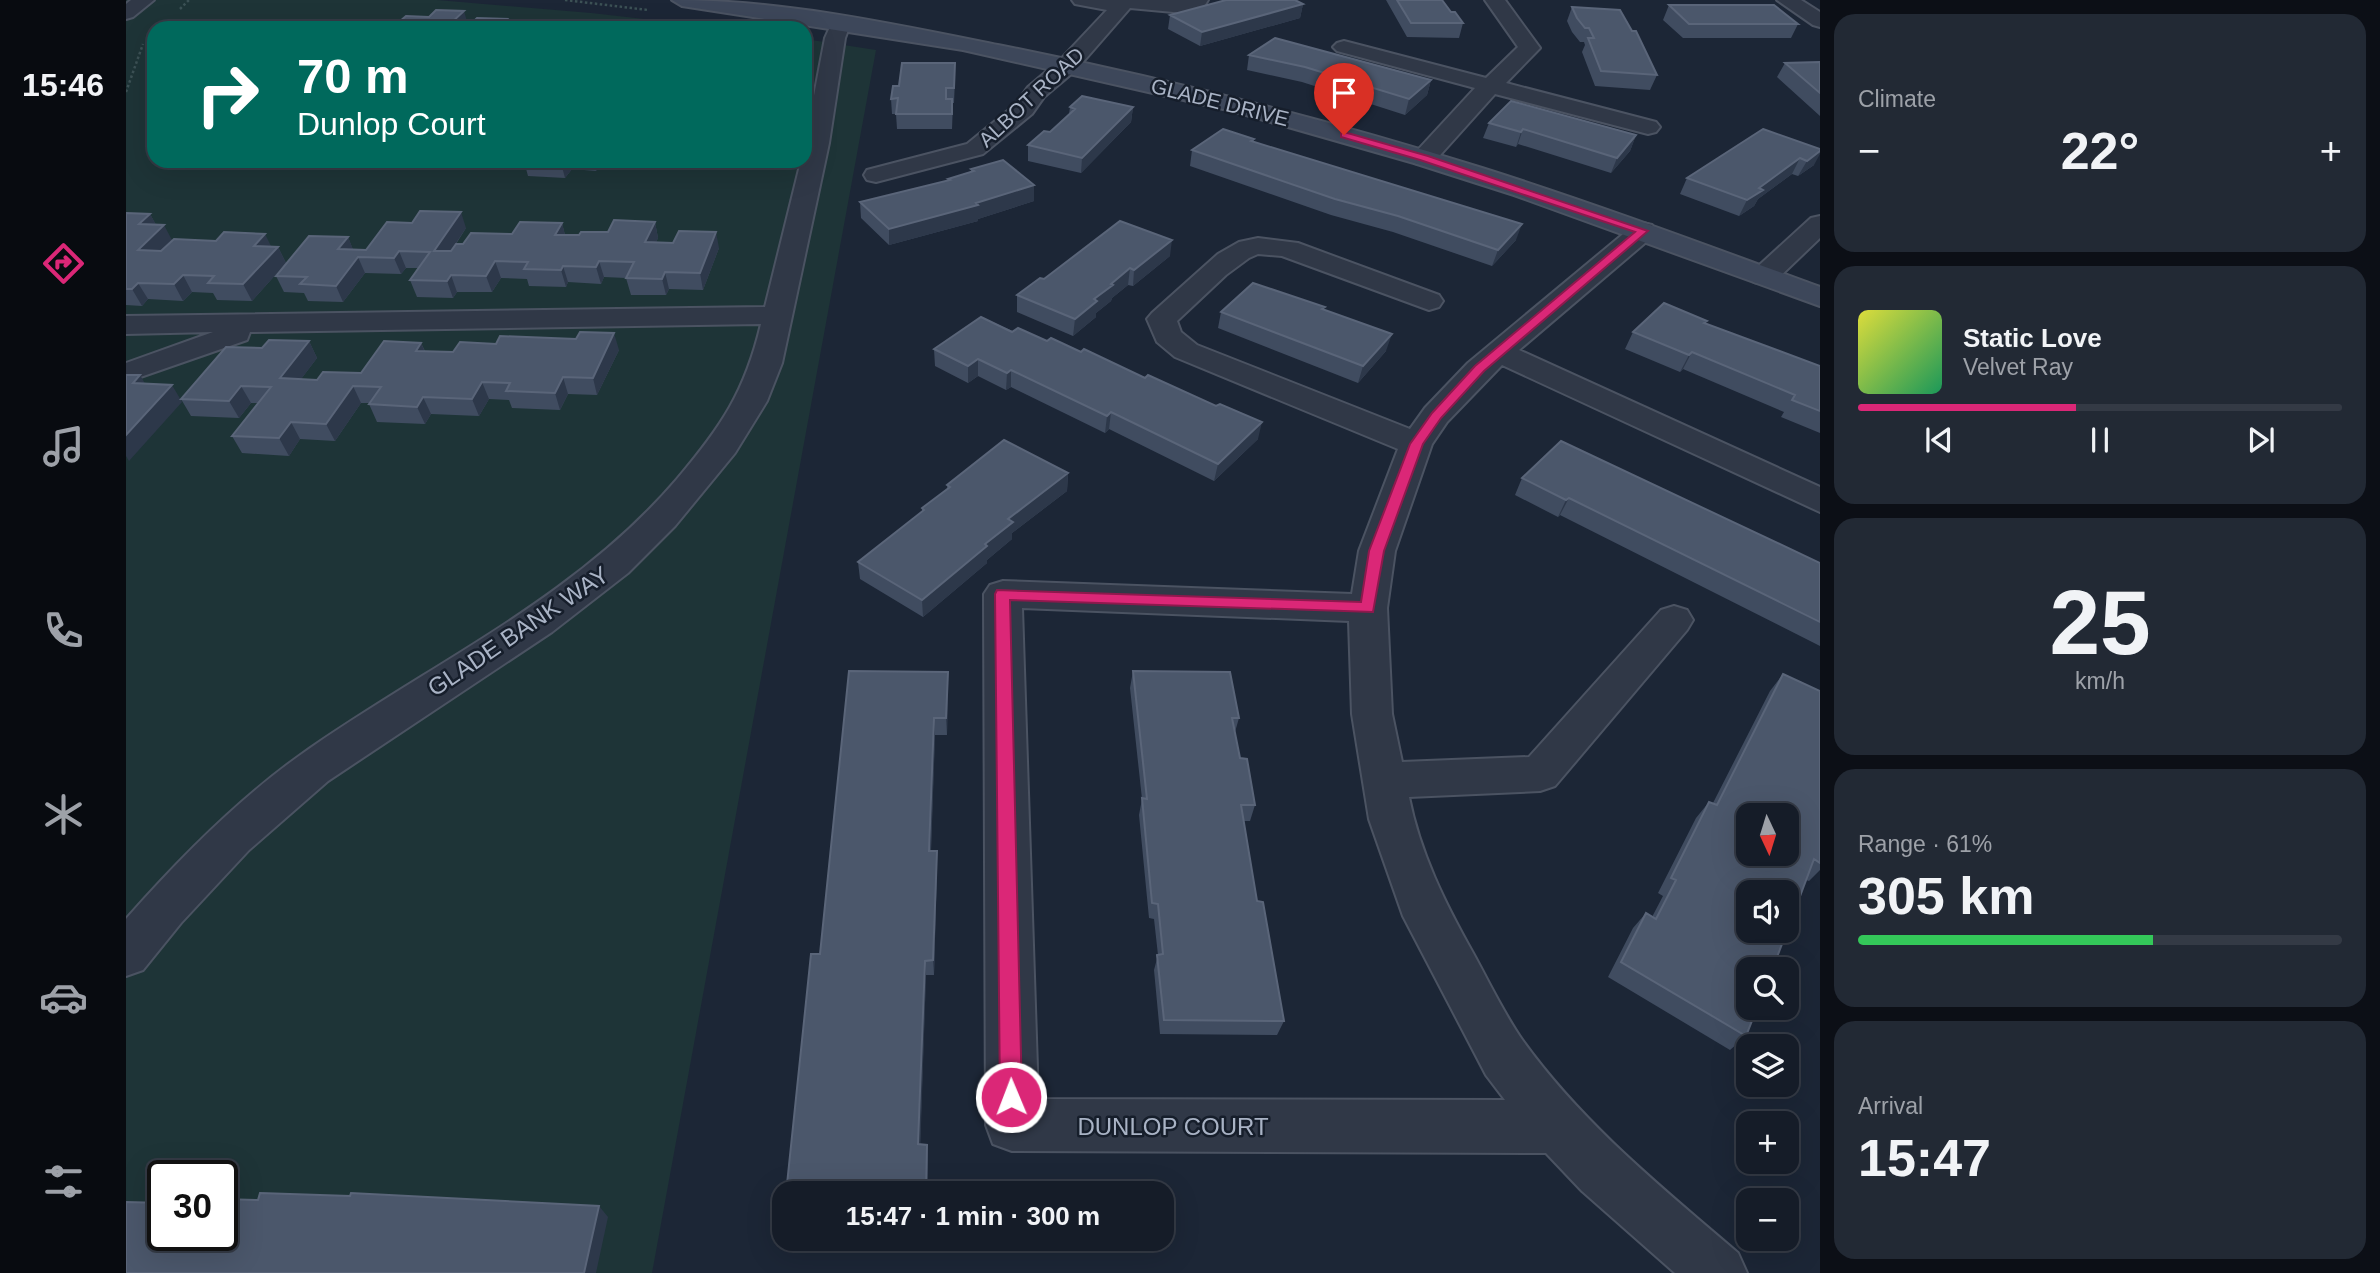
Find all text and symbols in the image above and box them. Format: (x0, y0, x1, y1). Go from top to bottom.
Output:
street label: ALBOT ROAD (974, 43, 1088, 151)
icon: right (182, 49, 273, 140)
text: 70 m (297, 49, 409, 103)
pin (1314, 63, 1374, 135)
text: 15:46 (22, 67, 104, 103)
street label: GLADE DRIVE (1149, 74, 1291, 130)
icon: arrive (1325, 74, 1363, 112)
text: Climate (1858, 86, 1936, 112)
text: Dunlop Court (297, 106, 486, 142)
text: 22° (2061, 122, 2139, 180)
text: − (1858, 130, 1880, 172)
text: + (2320, 130, 2342, 172)
icon: directions (39, 239, 88, 288)
text: Static Love (1963, 323, 2102, 353)
text: Velvet Ray (1963, 354, 2073, 380)
icon: previous (1920, 421, 1958, 459)
icon: pause (2081, 421, 2119, 459)
icon: next (2242, 421, 2280, 459)
icon: music (39, 422, 88, 471)
street label: GLADE BANK WAY (423, 561, 613, 701)
text: 25 (2049, 572, 2151, 673)
icon: phone (39, 606, 88, 655)
text: km/h (2075, 668, 2125, 694)
icon: climate (39, 790, 88, 839)
north arrow (1736, 803, 1799, 866)
map controls (1736, 803, 1799, 1251)
text: Range · 61% (1858, 831, 1992, 857)
text: 305 km (1858, 867, 2034, 925)
button: sound (1736, 880, 1799, 943)
button: search (1736, 957, 1799, 1020)
icon: car (39, 973, 88, 1022)
button: layers (1736, 1034, 1799, 1097)
position arrow (974, 1060, 1048, 1134)
text: Arrival (1858, 1093, 1923, 1119)
button: + (1736, 1111, 1799, 1174)
street label: DUNLOP COURT (1077, 1113, 1269, 1140)
text: 15:47 (1858, 1129, 1991, 1187)
icon: filters (39, 1157, 88, 1206)
speed limit sign: 30 (147, 1160, 238, 1251)
button: − (1736, 1188, 1799, 1251)
text: 15:47 · 1 min · 300 m (846, 1201, 1100, 1231)

